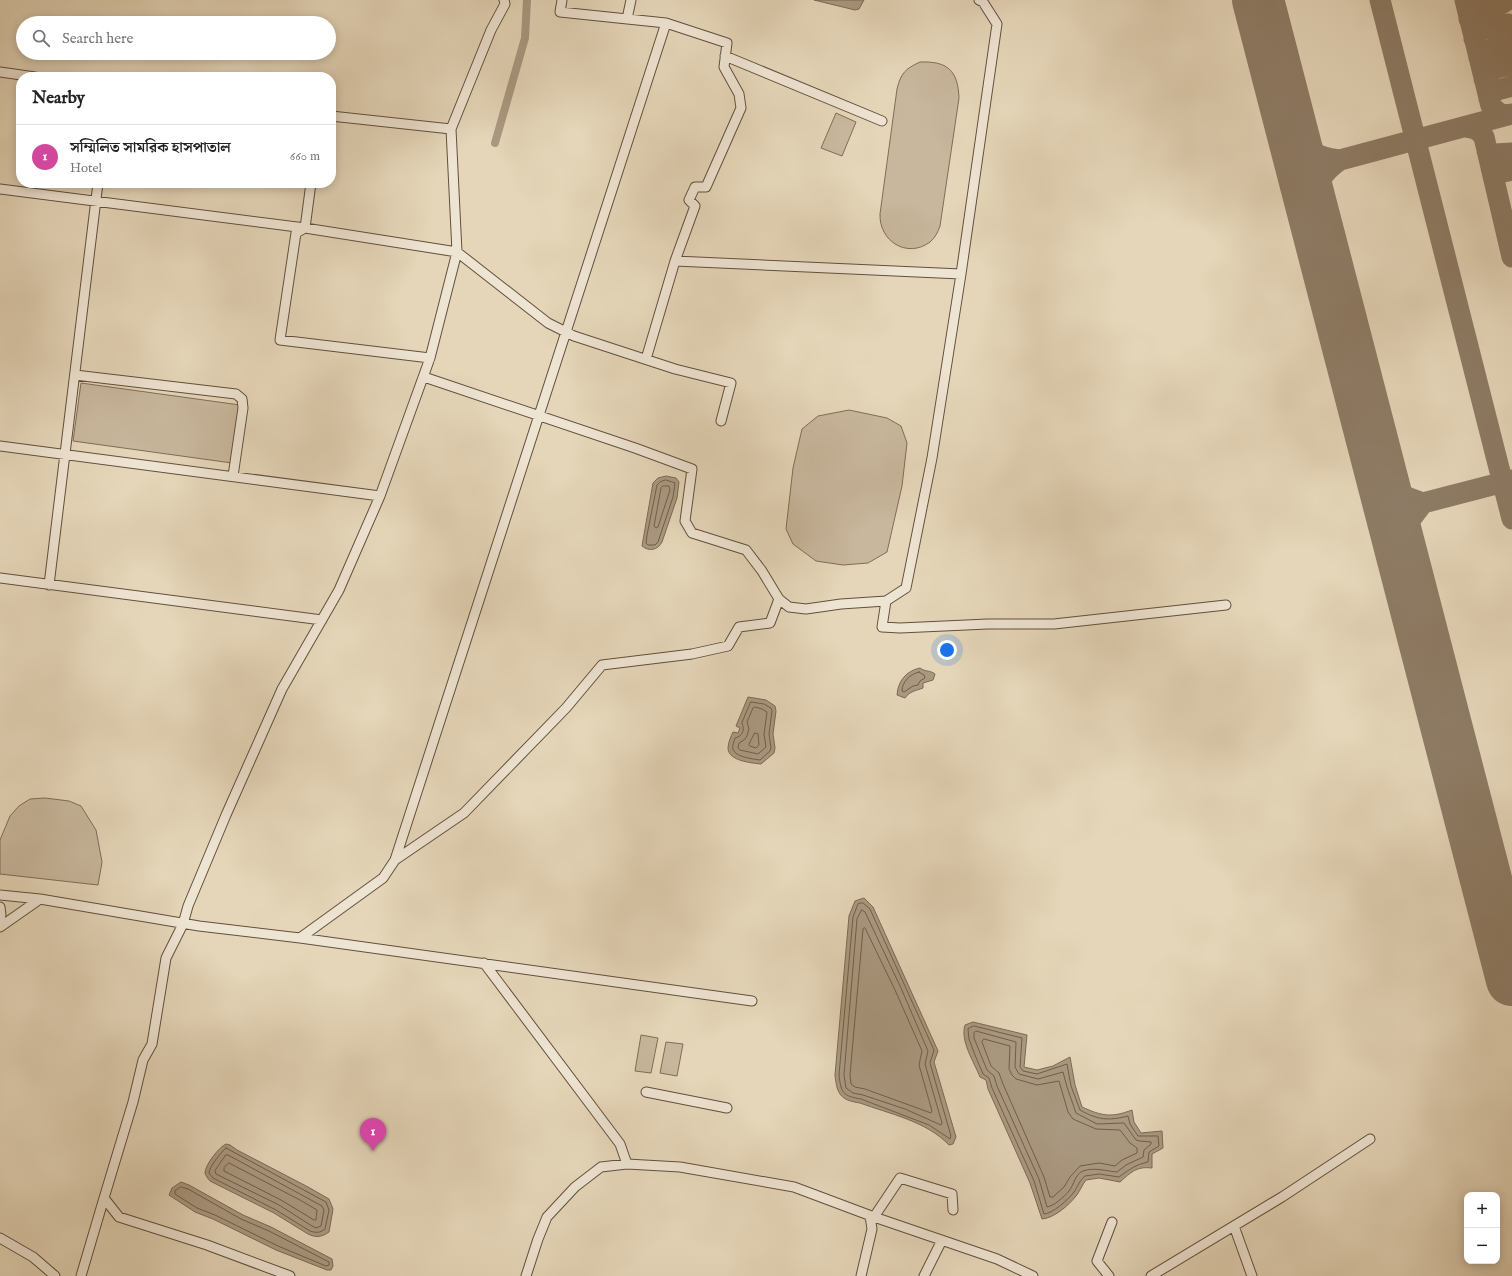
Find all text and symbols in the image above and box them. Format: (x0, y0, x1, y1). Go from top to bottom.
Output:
search box (16, 16, 336, 60)
icon: search (30, 27, 52, 49)
text: Search here (62, 29, 133, 48)
text: Nearby (32, 88, 85, 109)
text: সম্মিলিত সামরিক হাসপাতাল (70, 138, 231, 157)
text: 1 (43, 148, 47, 165)
text: 660 m (290, 148, 320, 165)
text: Hotel (70, 160, 102, 177)
your location (937, 640, 957, 660)
pin: 1 (360, 1118, 386, 1151)
map controls (1464, 1192, 1500, 1264)
button: + (1464, 1192, 1500, 1228)
button: − (1464, 1228, 1500, 1264)

